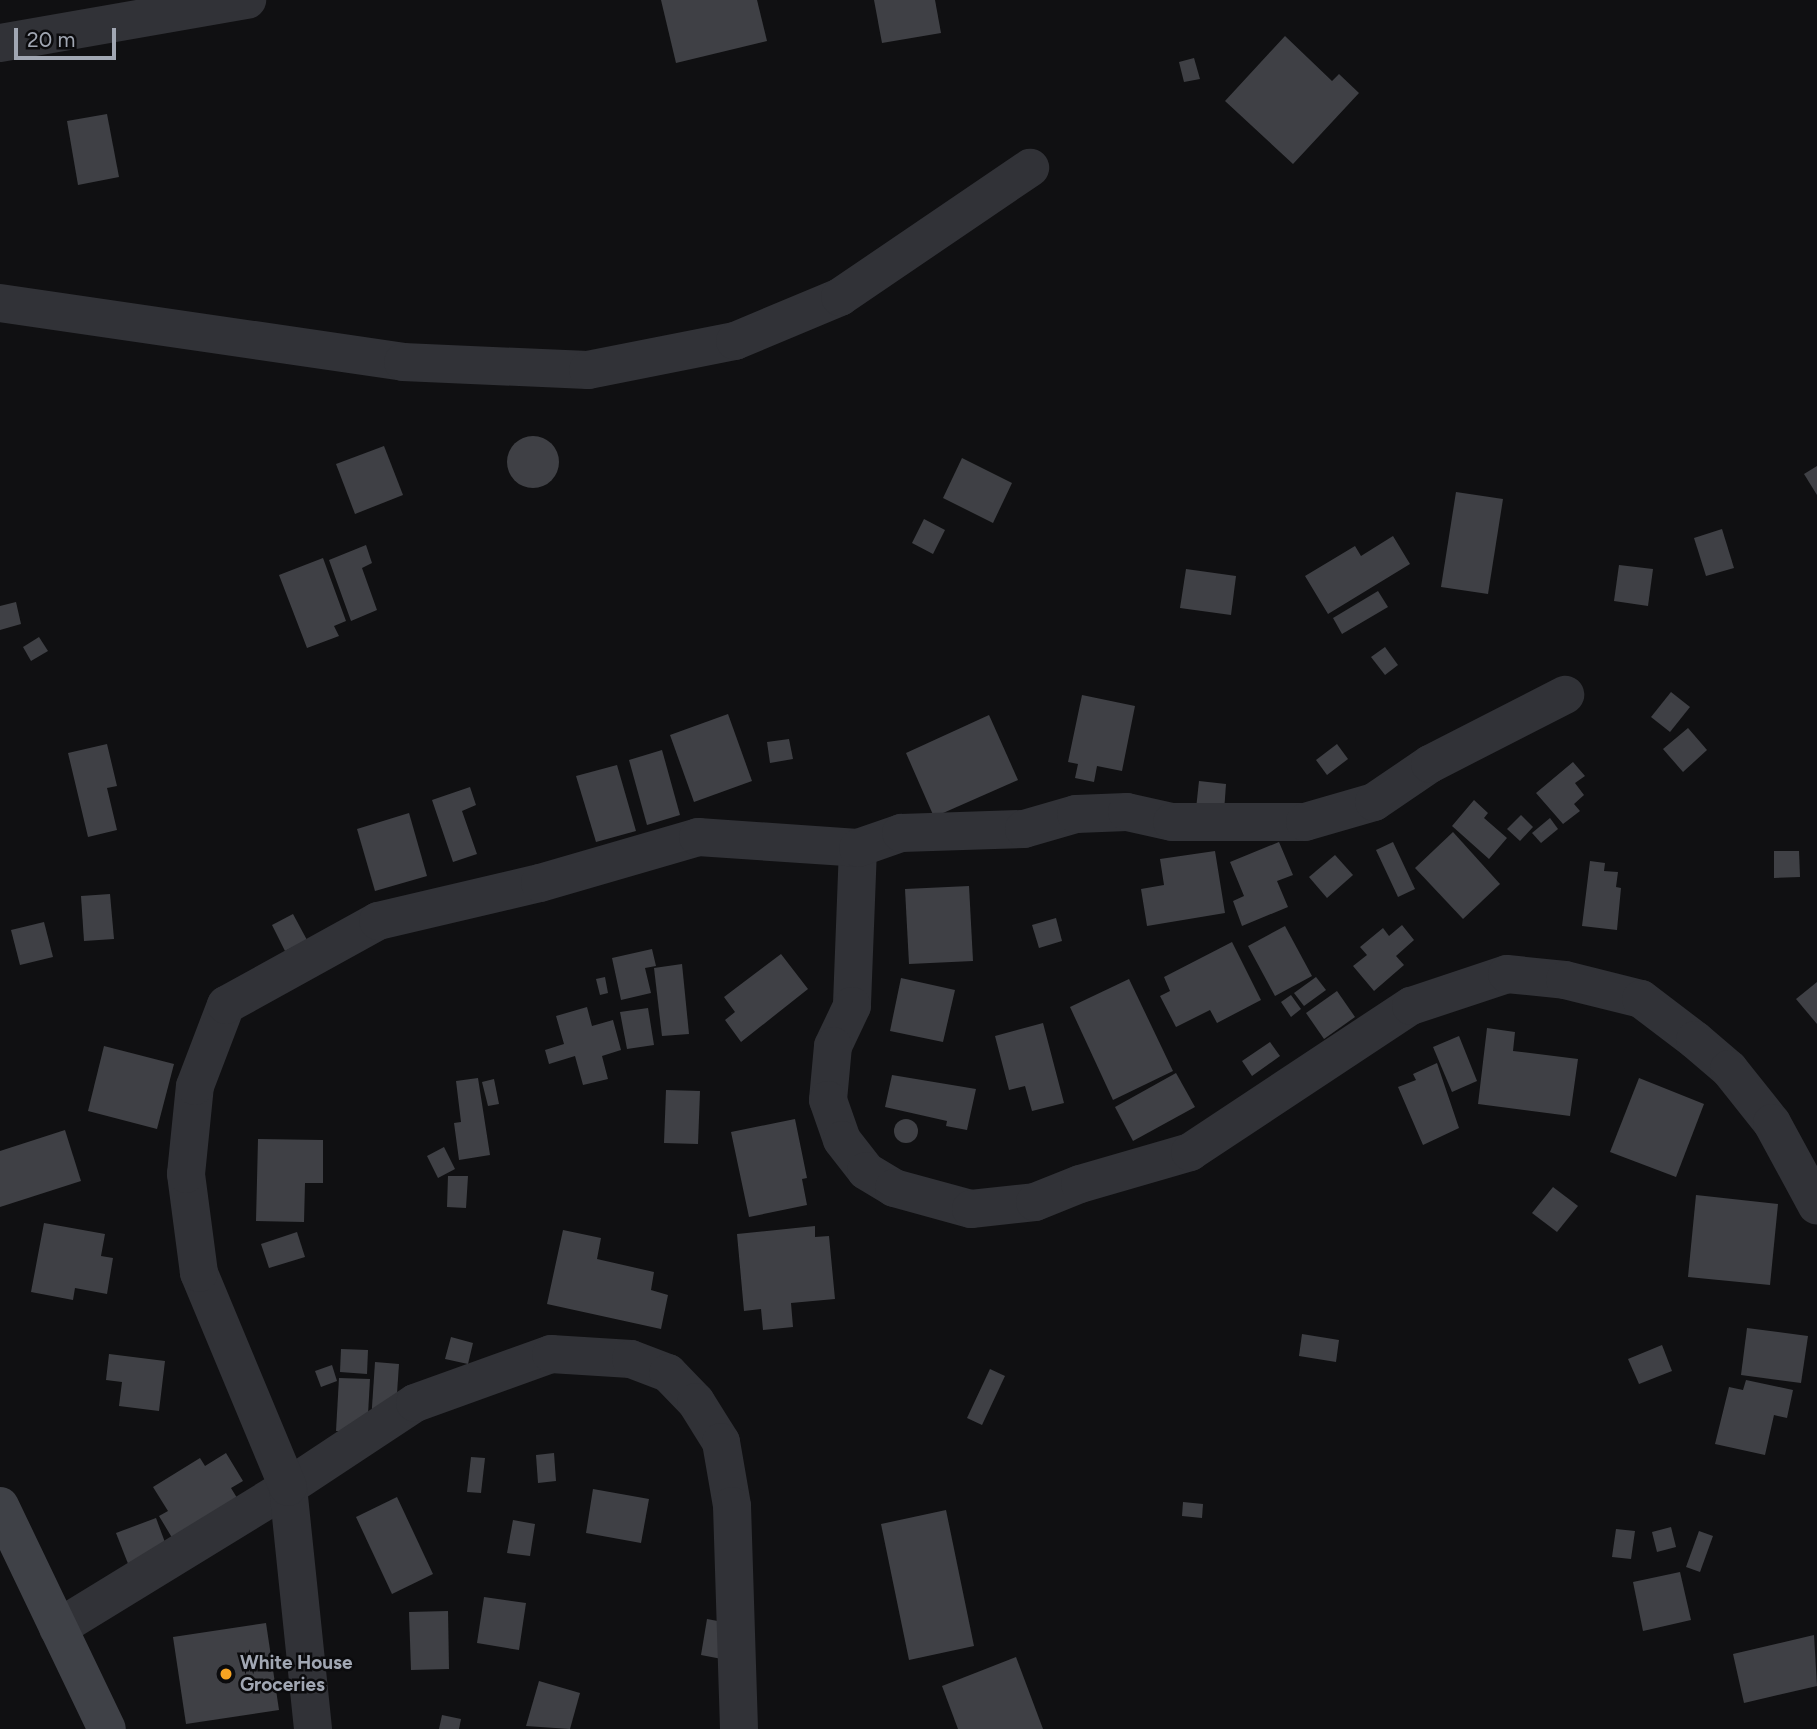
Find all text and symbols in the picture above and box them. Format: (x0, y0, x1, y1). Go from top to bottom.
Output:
scale bar (18, 14, 119, 58)
text: 20 m (27, 27, 75, 52)
place label: White House Groceries (240, 1652, 352, 1696)
marker: White House Groceries (218, 1666, 234, 1682)

